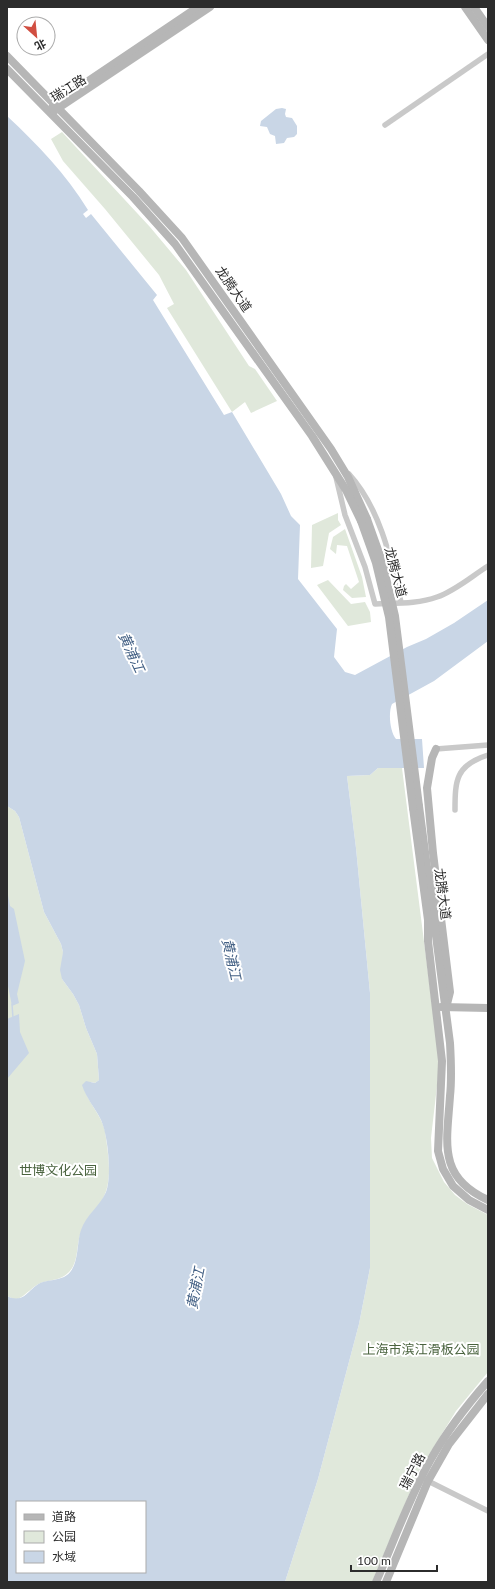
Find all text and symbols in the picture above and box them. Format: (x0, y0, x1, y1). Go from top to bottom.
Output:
north arrow (16, 16, 56, 56)
text: 北 (33, 37, 49, 54)
street label: 瑞江路 (47, 71, 89, 105)
street label: 龙腾大道 (213, 263, 255, 315)
street label: 龙腾大道 (382, 545, 410, 599)
water label: 黄浦江 (115, 629, 149, 676)
street label: 龙腾大道 (431, 867, 455, 921)
water label: 黄浦江 (219, 937, 245, 983)
park label: 世博文化公园 (19, 1162, 97, 1178)
water label: 黄浦江 (183, 1264, 208, 1310)
park label: 上海市滨江滑板公园 (362, 1341, 480, 1357)
street label: 瑞宁路 (396, 1450, 428, 1492)
legend (16, 1501, 146, 1573)
text: 道路 (52, 1509, 76, 1524)
text: 公园 (52, 1529, 76, 1544)
scale bar (351, 1547, 437, 1573)
text: 水域 (52, 1549, 76, 1564)
text: 100 m (357, 1553, 391, 1568)

